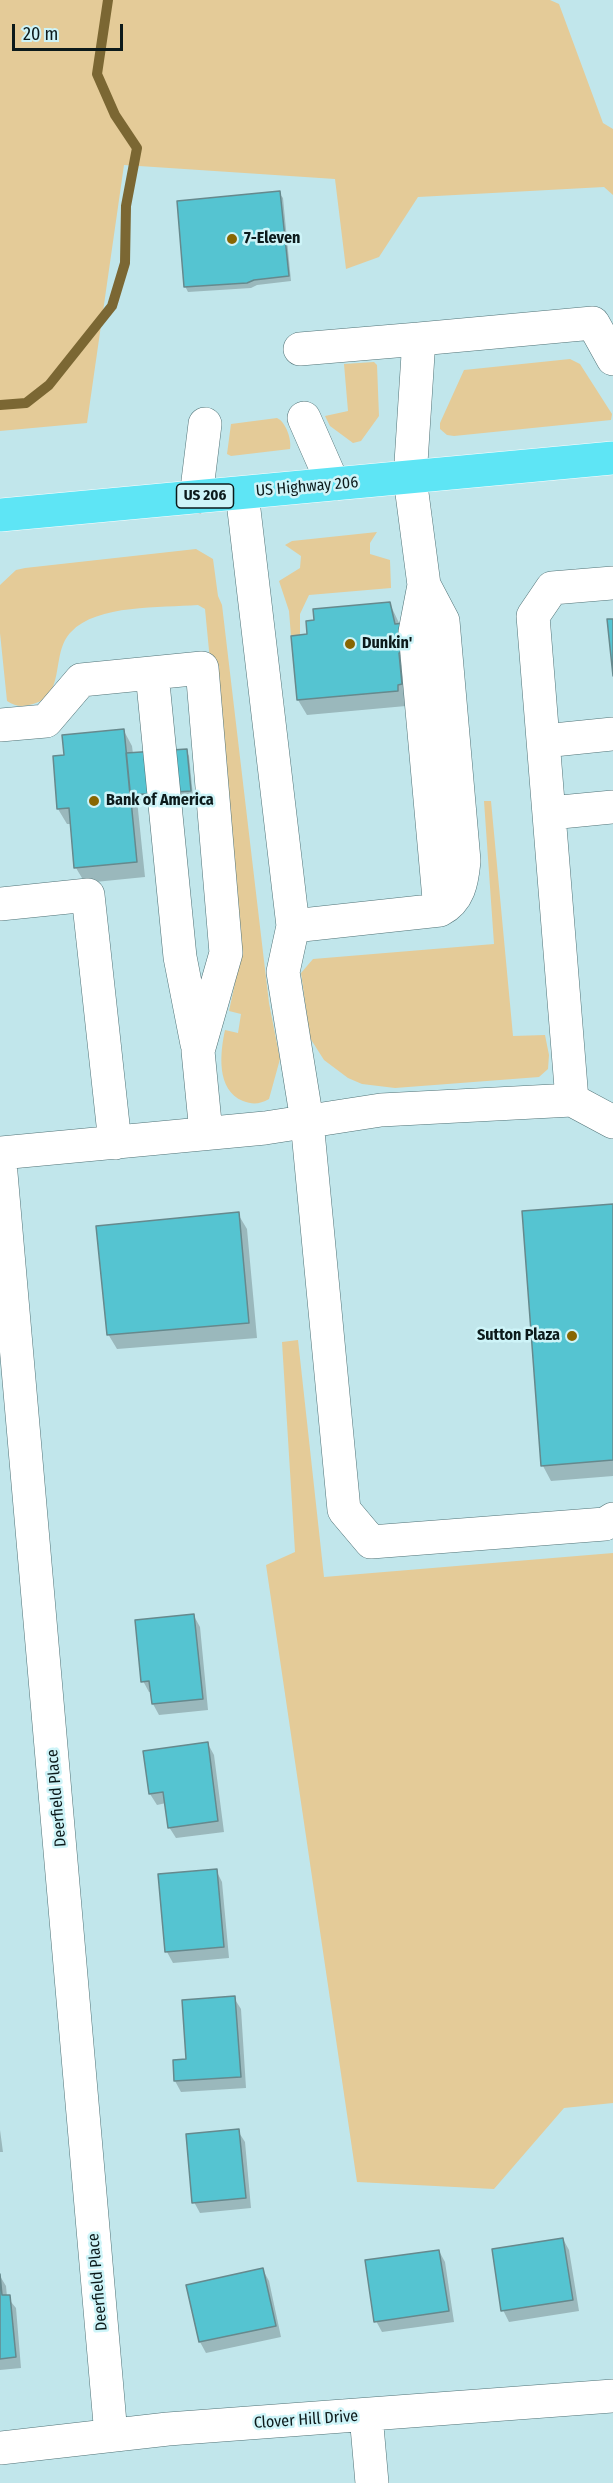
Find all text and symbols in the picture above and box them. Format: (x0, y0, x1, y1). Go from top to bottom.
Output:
scale bar (15, 12, 126, 50)
text: 20 m (23, 23, 58, 45)
place label: 7-Eleven (244, 229, 300, 249)
marker: 7-Eleven (225, 232, 239, 246)
street label: US Highway 206 (255, 473, 359, 501)
road number: US 206 (176, 484, 234, 508)
place label: Dunkin' (362, 634, 412, 654)
marker: Dunkin' (343, 637, 357, 651)
place label: Bank of America (106, 791, 214, 811)
marker: Bank of America (87, 794, 101, 808)
place label: Sutton Plaza (477, 1326, 560, 1346)
marker: Sutton Plaza (565, 1329, 579, 1343)
street label: Deerfield Place (43, 1748, 71, 1848)
street label: Deerfield Place (84, 2232, 112, 2332)
street label: Clover Hill Drive (253, 2407, 359, 2433)

